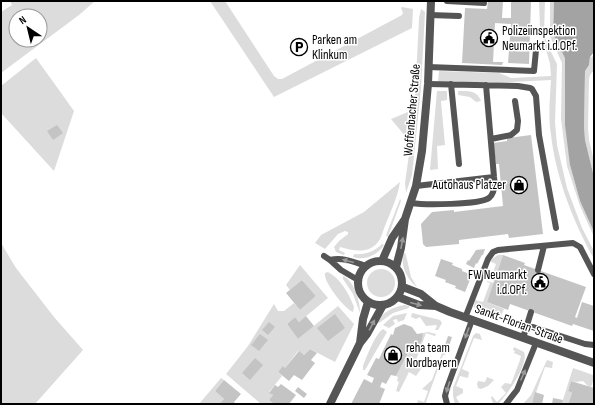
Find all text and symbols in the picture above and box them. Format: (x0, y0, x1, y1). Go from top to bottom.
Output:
north arrow (8, 8, 48, 48)
text: N (16, 13, 29, 27)
place label: Polizeiinspektion Neumarkt i.d.OPf. (502, 23, 577, 54)
public building icon: Polizeiinspektion Neumarkt i.d.OPf. (479, 28, 499, 48)
place label: Parken am Klinkum (312, 32, 357, 63)
parking icon: Parken am Klinkum (289, 37, 309, 57)
street label: Woffenbacher Straße (400, 63, 424, 157)
shop icon: Autohaus Platzer (509, 175, 529, 195)
place label: Autohaus Platzer (432, 177, 506, 193)
one-way arrow (399, 237, 405, 249)
one-way arrow (342, 258, 354, 264)
place label: FW Neumarkt i.d.OPf. (468, 267, 527, 298)
public building icon: FW Neumarkt i.d.OPf. (530, 272, 550, 292)
one-way arrow (411, 301, 423, 307)
street label: Sankt-Florian-Straße (473, 301, 565, 347)
one-way arrow (369, 319, 376, 330)
one-way arrow (464, 327, 470, 339)
place label: reha team Nordbayern (406, 340, 457, 371)
shop icon: reha team Nordbayern (383, 345, 403, 365)
one-way arrow (520, 369, 526, 380)
one-way arrow (445, 382, 451, 394)

